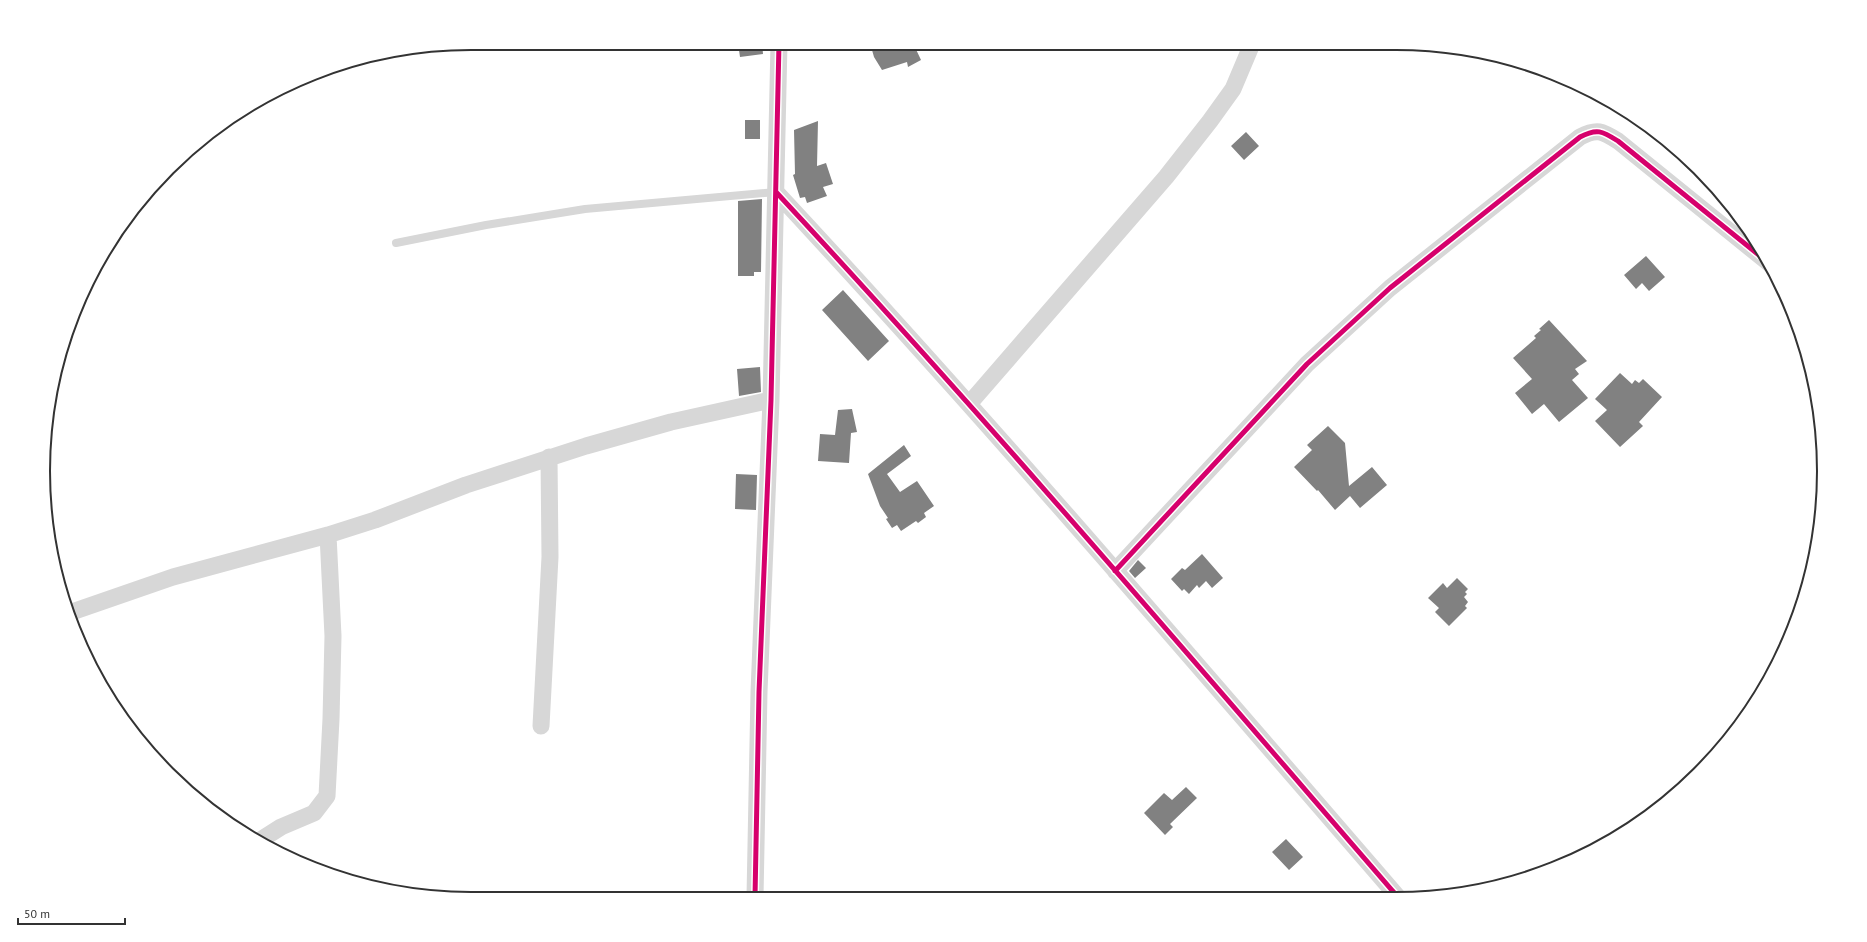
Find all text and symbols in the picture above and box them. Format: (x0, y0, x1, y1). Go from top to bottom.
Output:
scale bar (18, 900, 125, 926)
text: 50 m (24, 906, 50, 921)

